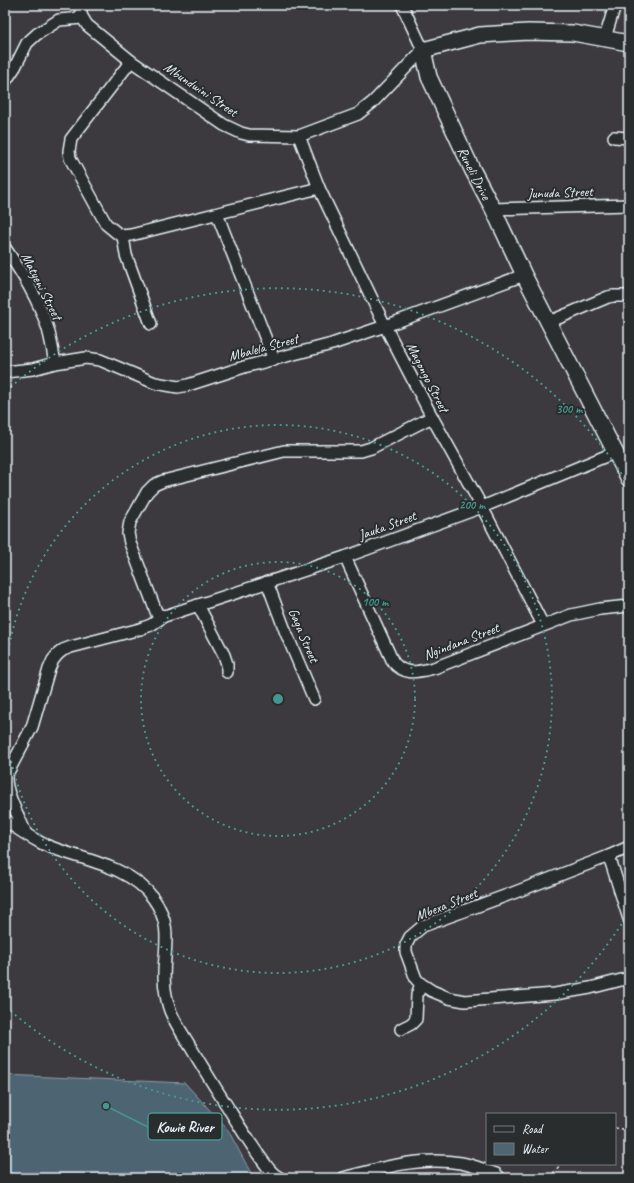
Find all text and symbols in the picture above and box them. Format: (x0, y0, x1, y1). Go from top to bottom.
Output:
street label: Mbundwini Street (161, 58, 242, 121)
street label: Runeli Drive (454, 144, 495, 204)
street label: Junuda Street (526, 183, 594, 202)
street label: Matyeni Street (17, 250, 67, 325)
street label: Mbalela Street (227, 329, 302, 365)
street label: Magongo Street (403, 339, 453, 417)
text: 300 m (556, 401, 583, 417)
text: 200 m (459, 497, 486, 513)
street label: Jauka Street (355, 507, 419, 544)
text: 100 m (362, 594, 389, 610)
street label: Gaga Street (285, 606, 323, 666)
street label: Ngindana Street (421, 619, 503, 664)
centre of rings (271, 692, 285, 706)
street label: Mbexa Street (413, 884, 481, 924)
callout: Kowie River (148, 1113, 222, 1140)
legend (486, 1113, 616, 1165)
text: Kowie River (156, 1118, 215, 1137)
text: Road (522, 1121, 544, 1137)
text: Water (522, 1141, 550, 1157)

